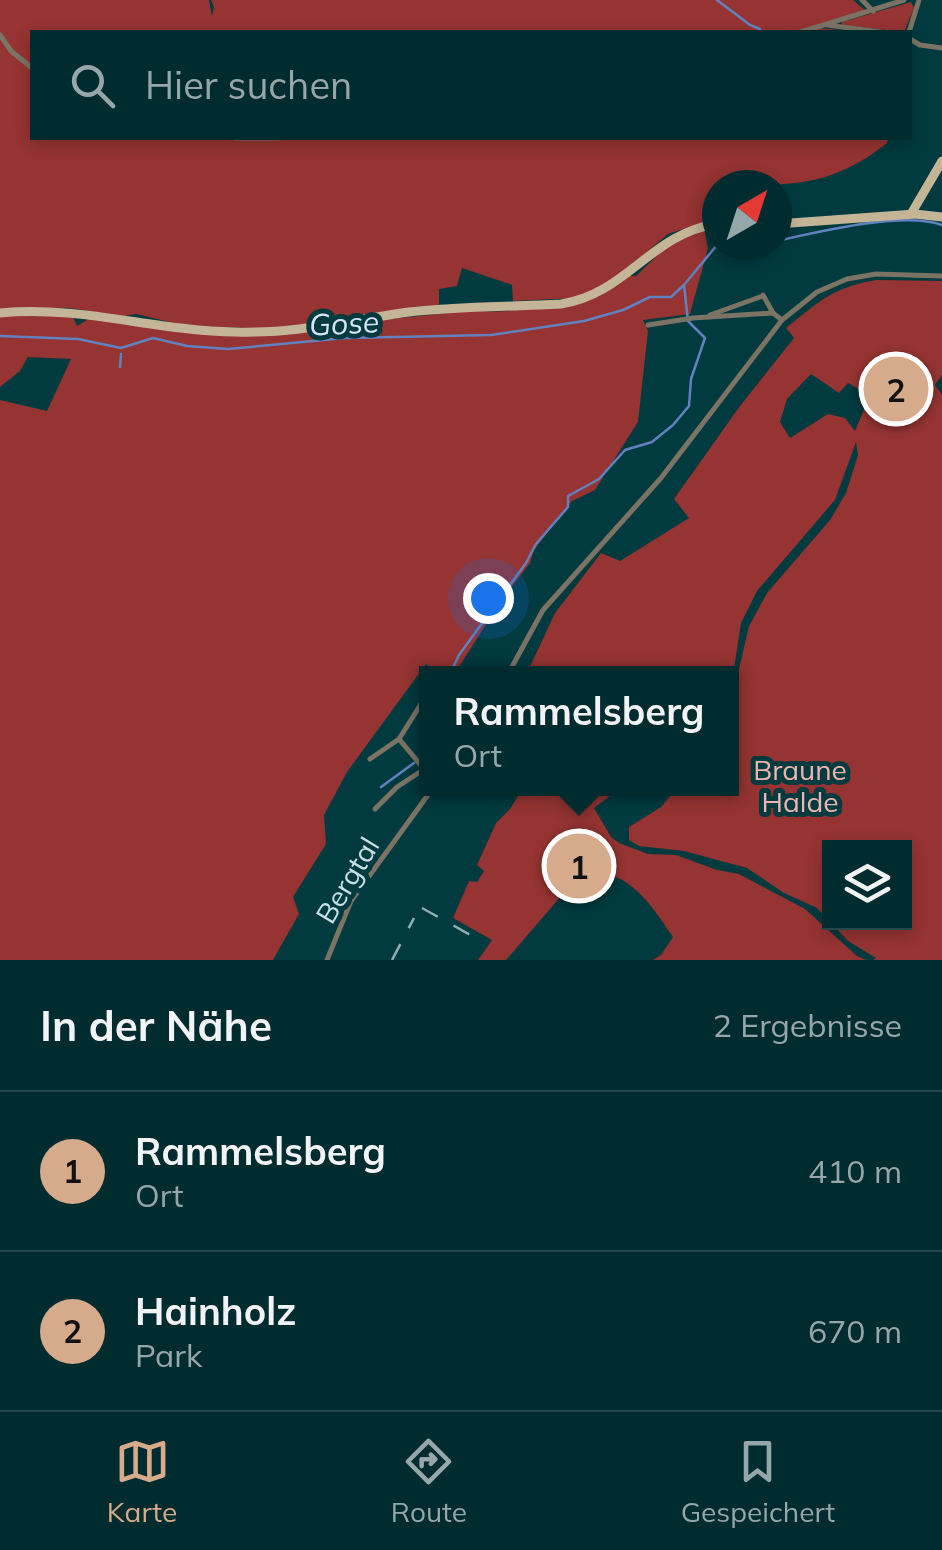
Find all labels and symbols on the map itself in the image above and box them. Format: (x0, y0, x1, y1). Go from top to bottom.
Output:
north arrow (702, 170, 792, 260)
water label: Gose (308, 302, 380, 344)
pin: 2 (864, 352, 928, 426)
your location (463, 573, 514, 624)
park label: Braune Halde (753, 752, 847, 819)
pin: 1 (546, 828, 612, 904)
street label: Bergtal (308, 831, 386, 929)

